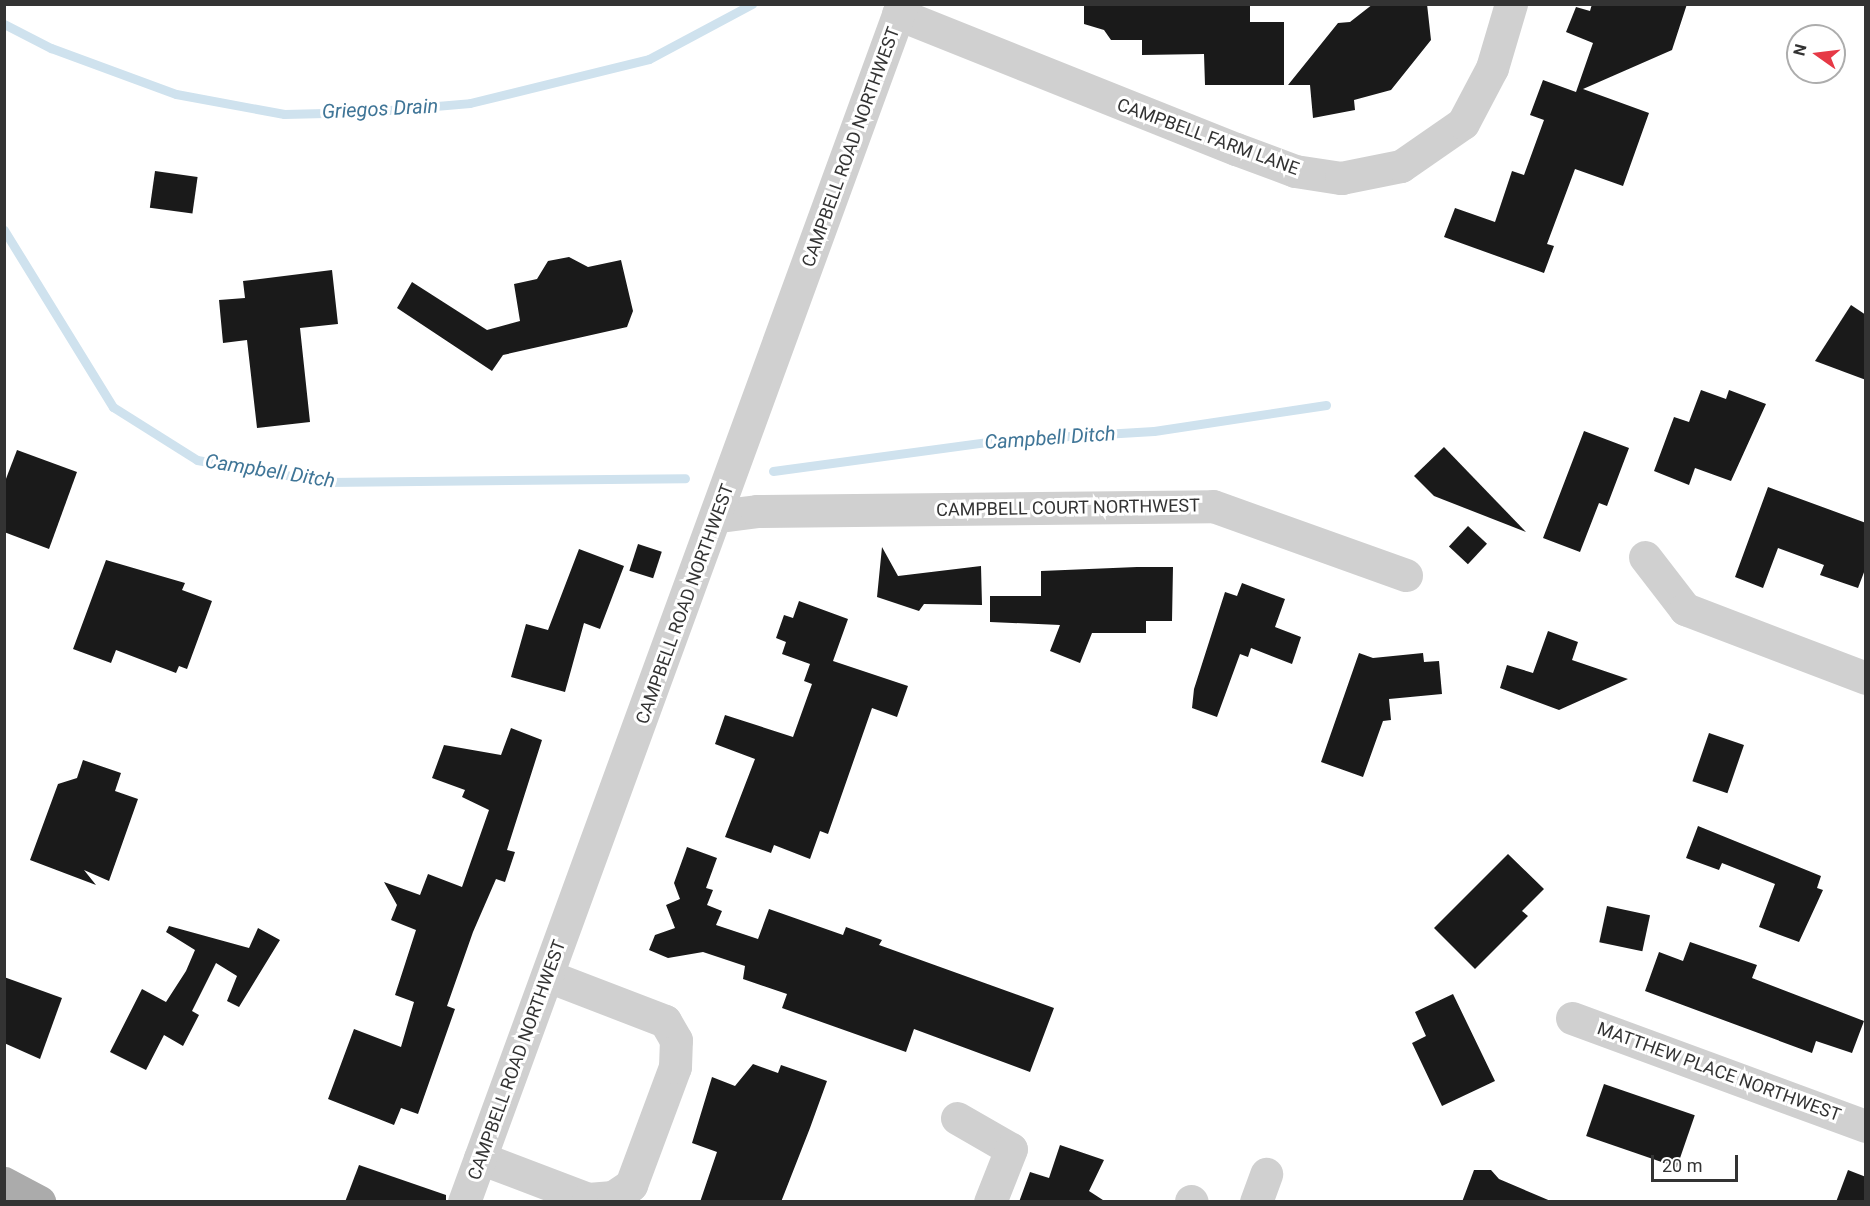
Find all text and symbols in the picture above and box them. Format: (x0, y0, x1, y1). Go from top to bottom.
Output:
street label: CAMPBELL ROAD NORTHWEST (797, 24, 905, 270)
north arrow (1786, 24, 1846, 84)
text: N (1789, 42, 1811, 58)
water label: Griegos Drain (321, 94, 439, 124)
street label: CAMPBELL FARM LANE (1114, 94, 1302, 180)
water label: Campbell Ditch (984, 421, 1116, 455)
water label: Campbell Ditch (203, 449, 337, 493)
street label: CAMPBELL ROAD NORTHWEST (631, 481, 739, 727)
street label: CAMPBELL COURT NORTHWEST (936, 495, 1200, 521)
street label: CAMPBELL ROAD NORTHWEST (463, 937, 571, 1183)
street label: MATTHEW PLACE NORTHWEST (1594, 1018, 1844, 1126)
scale bar (1654, 1143, 1741, 1181)
text: 20 m (1662, 1155, 1702, 1176)

